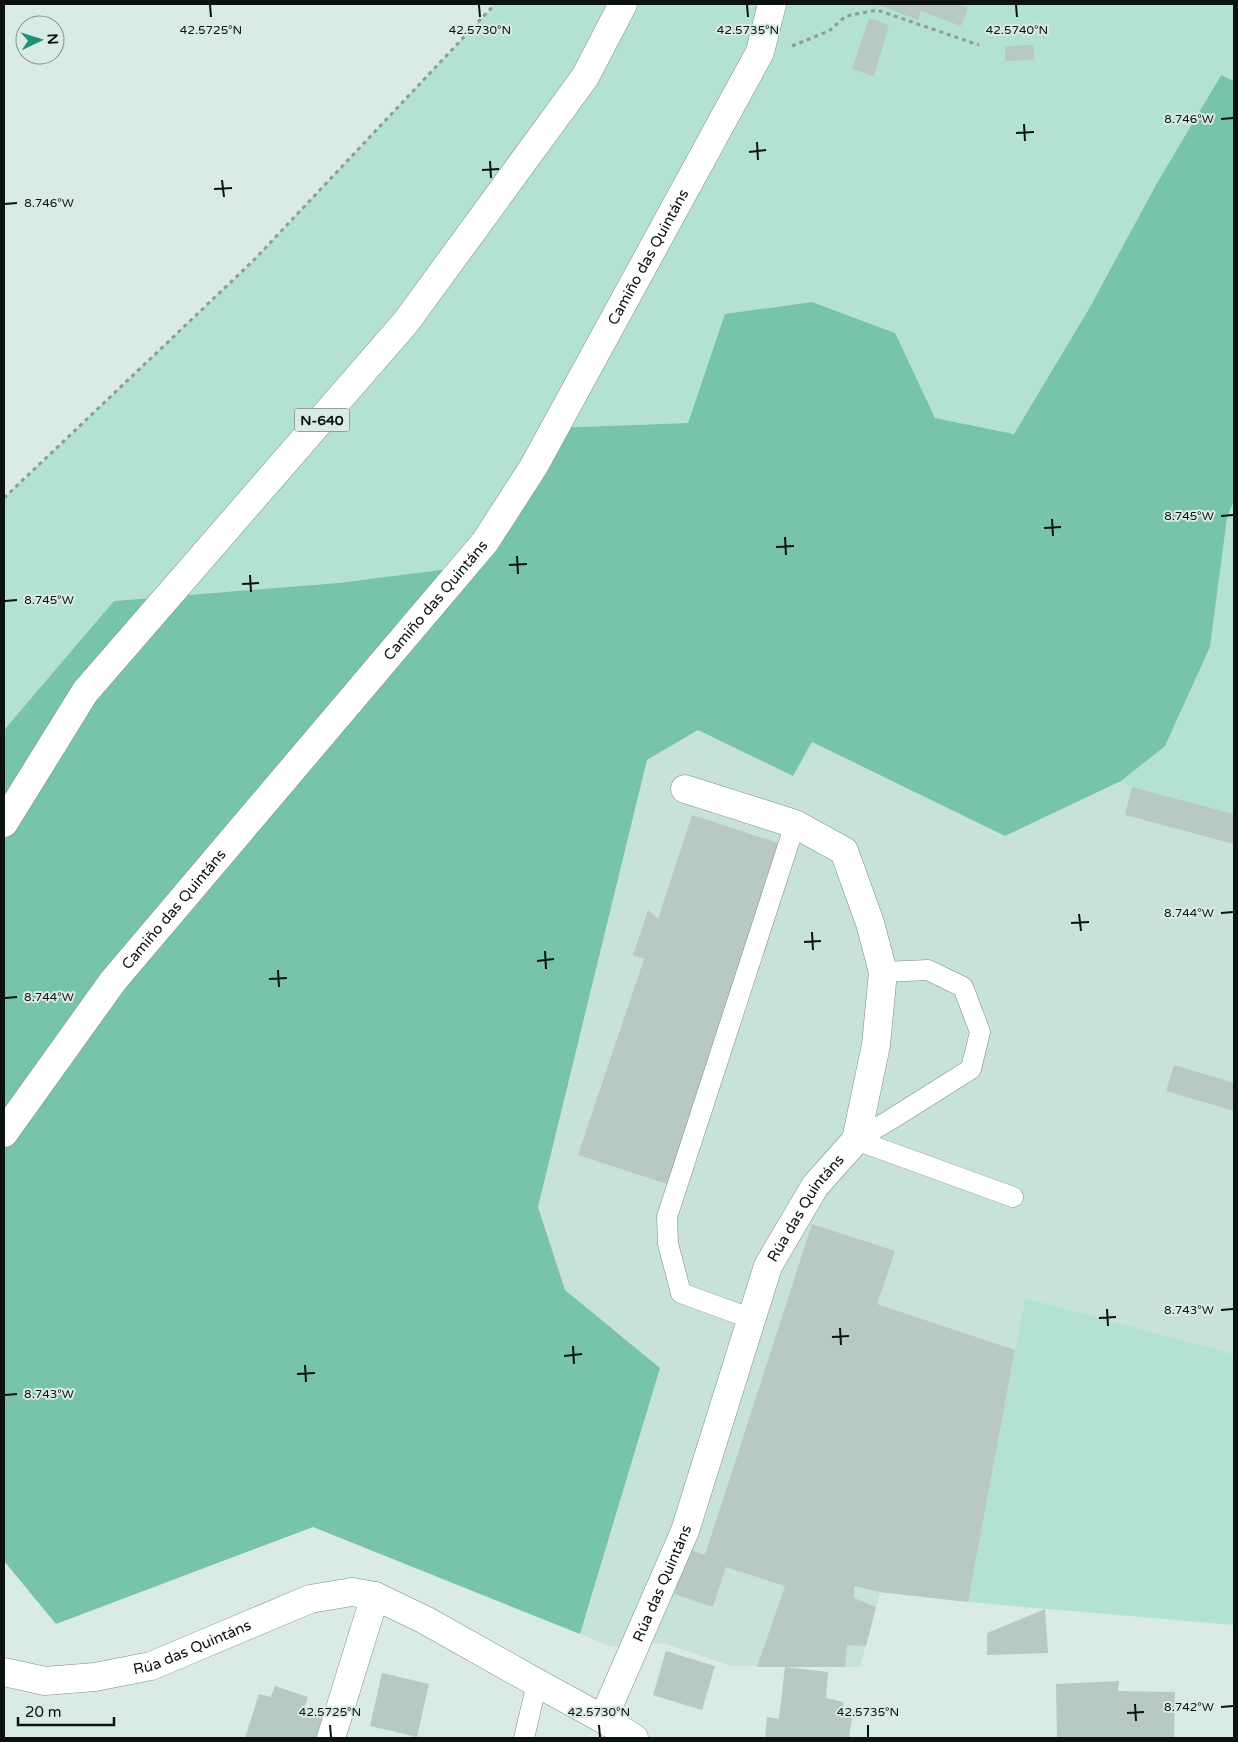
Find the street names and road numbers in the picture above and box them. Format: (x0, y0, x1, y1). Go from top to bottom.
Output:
street label: Camiño das Quintáns (604, 186, 692, 328)
road number: N-640 (294, 408, 350, 432)
street label: Camiño das Quintáns (380, 537, 492, 664)
street label: Camiño das Quintáns (118, 846, 230, 973)
street label: Rúa das Quintáns (763, 1151, 848, 1265)
street label: Rúa das Quintáns (629, 1523, 695, 1645)
street label: Rúa das Quintáns (132, 1616, 254, 1678)

